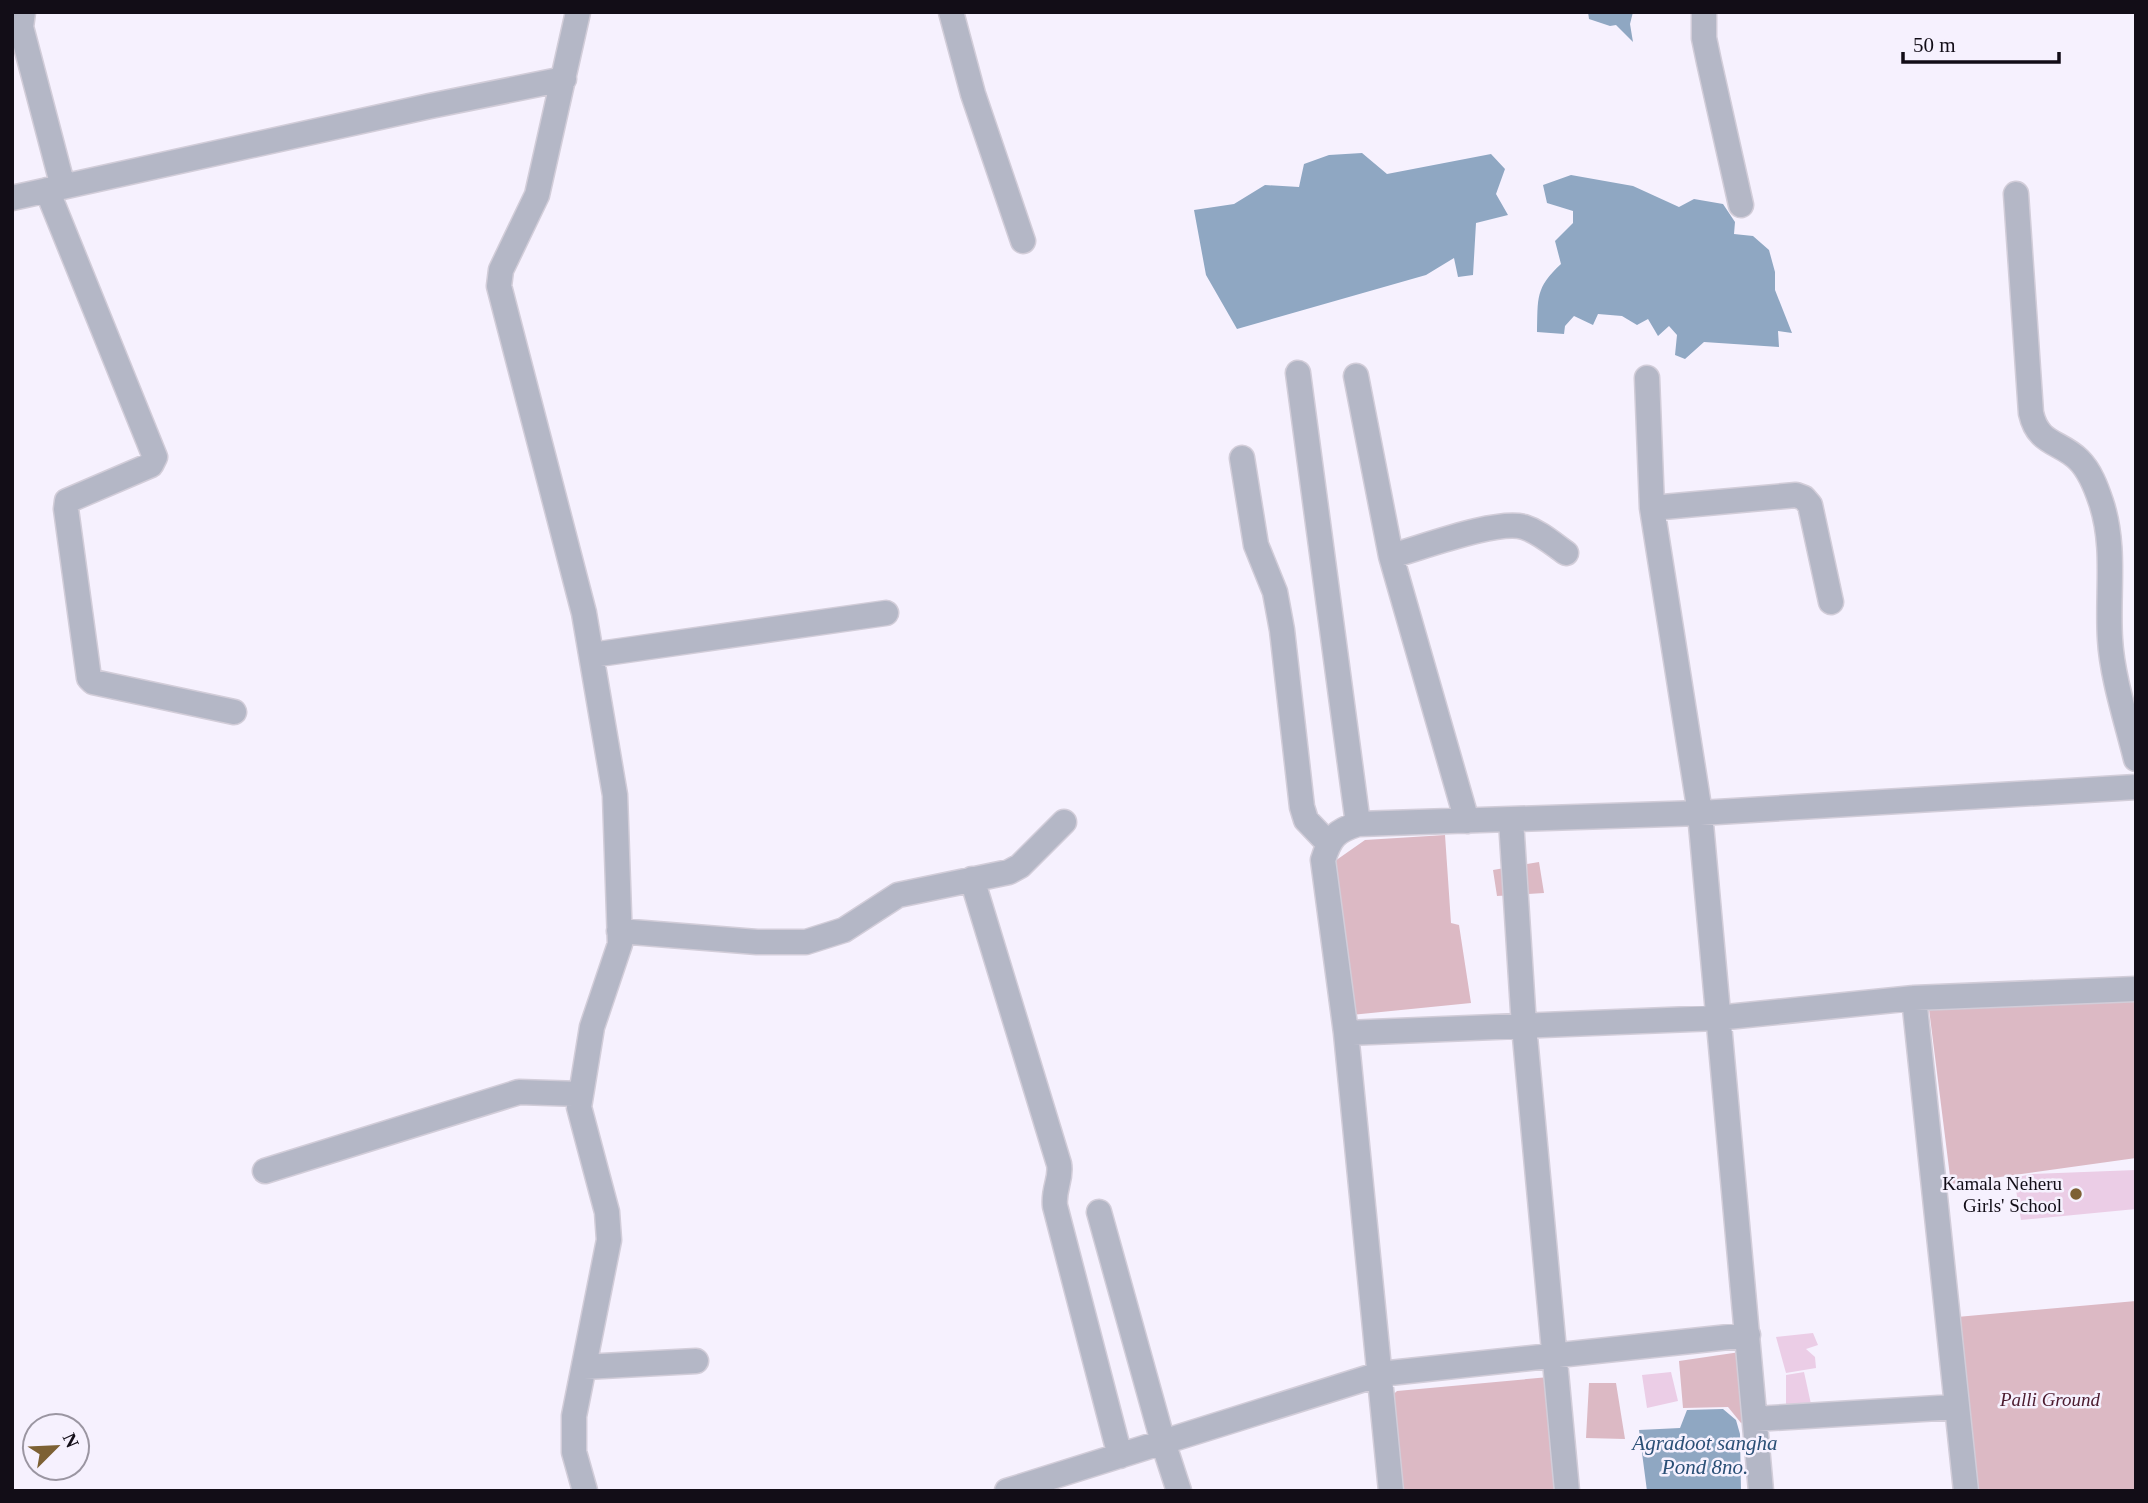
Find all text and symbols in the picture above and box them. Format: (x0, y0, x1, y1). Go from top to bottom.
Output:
scale bar (1903, 21, 2059, 65)
text: 50 m (1913, 33, 1956, 57)
place label: Kamala Neheru Girls' School (1942, 1173, 2062, 1216)
marker: Kamala Neheru Girls' School (2068, 1186, 2084, 1202)
park label: Palli Ground (1999, 1389, 2101, 1410)
north arrow (21, 1412, 91, 1482)
text: N (59, 1430, 84, 1451)
water label: Agradoot sangha Pond 8no. (1630, 1431, 1778, 1479)

